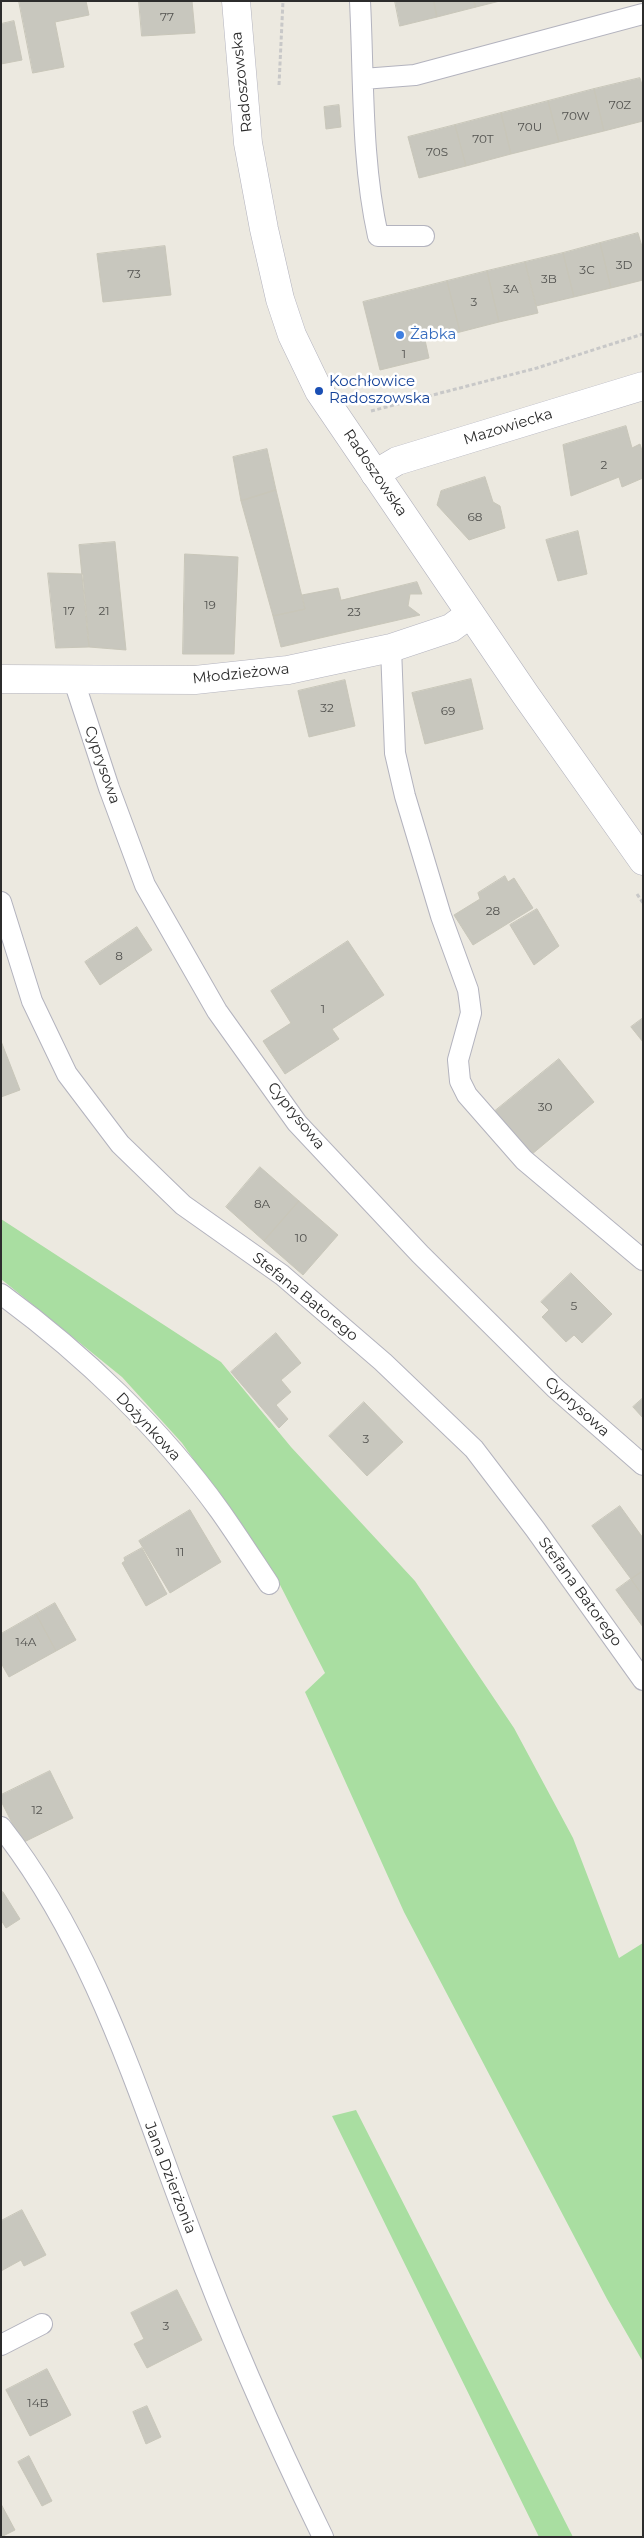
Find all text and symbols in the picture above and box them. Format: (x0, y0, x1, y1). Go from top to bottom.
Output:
house number: 77 (160, 10, 174, 24)
street label: Radoszowska (228, 31, 256, 133)
house number: 70Z (609, 98, 631, 112)
house number: 70W (562, 109, 590, 123)
house number: 70U (518, 120, 542, 134)
house number: 70T (472, 132, 494, 146)
house number: 70S (426, 145, 448, 159)
house number: 3D (616, 258, 632, 272)
house number: 3C (579, 263, 595, 277)
house number: 73 (127, 267, 141, 281)
house number: 3B (541, 272, 557, 286)
house number: 3A (503, 282, 519, 296)
house number: 3 (471, 295, 477, 309)
place label: Żabka (410, 326, 456, 344)
marker: Żabka (394, 329, 406, 341)
house number: 1 (402, 347, 406, 361)
place label: Kochłowice Radoszowska (329, 373, 430, 408)
marker: Kochłowice Radoszowska (313, 385, 325, 397)
street label: Mazowiecka (461, 405, 555, 449)
street label: Radoszowska (339, 426, 411, 520)
house number: 2 (601, 458, 607, 472)
house number: 68 (468, 510, 482, 524)
house number: 19 (204, 598, 216, 612)
house number: 17 (63, 604, 75, 618)
house number: 21 (98, 604, 110, 618)
house number: 23 (347, 605, 361, 619)
street label: Młodzieżowa (192, 660, 290, 688)
house number: 32 (320, 701, 334, 715)
house number: 69 (441, 704, 455, 718)
street label: Cyprysowa (80, 724, 124, 806)
house number: 28 (486, 904, 500, 918)
house number: 8 (115, 949, 123, 963)
house number: 1 (321, 1002, 325, 1016)
street label: Cyprysowa (263, 1079, 329, 1153)
house number: 30 (538, 1100, 552, 1114)
house number: 8A (254, 1197, 270, 1211)
house number: 10 (295, 1231, 307, 1245)
street label: Stefana Batorego (249, 1249, 361, 1345)
house number: 5 (571, 1299, 577, 1313)
street label: Cyprysowa (541, 1373, 613, 1441)
street label: Dożynkowa (112, 1389, 184, 1465)
house number: 3 (363, 1432, 369, 1446)
street label: Stefana Batorego (534, 1534, 626, 1650)
house number: 11 (176, 1545, 184, 1559)
house number: 14A (16, 1635, 36, 1649)
house number: 12 (31, 1803, 43, 1817)
street label: Jana Dzierżonia (140, 2120, 200, 2236)
house number: 3 (163, 2319, 169, 2333)
house number: 14B (27, 2396, 49, 2410)

